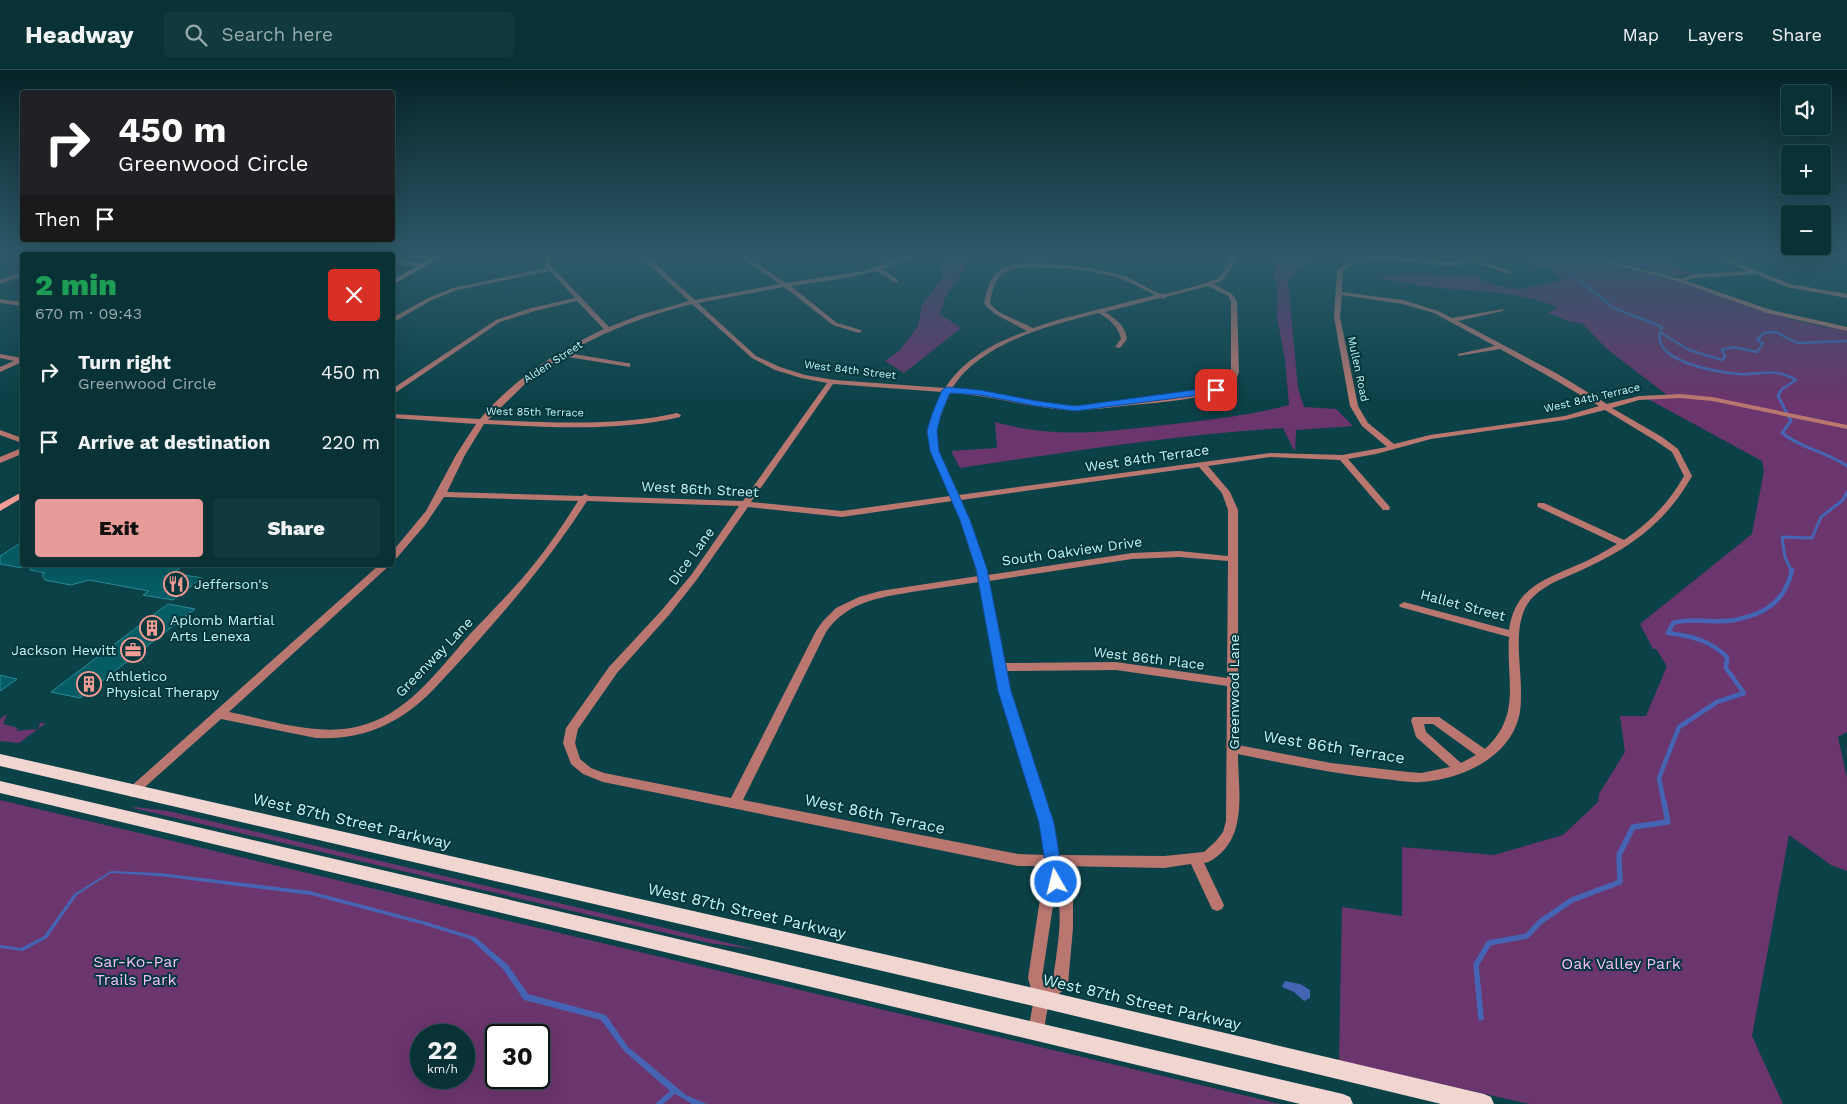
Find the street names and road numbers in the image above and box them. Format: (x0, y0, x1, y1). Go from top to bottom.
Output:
street label: Mullen Road (1345, 335, 1371, 403)
street label: Alden Street (521, 338, 585, 386)
street label: West 84th Street (803, 358, 897, 382)
street label: West 84th Terrace (1543, 381, 1641, 415)
street label: West 85th Terrace (486, 405, 584, 419)
street label: West 84th Terrace (1084, 441, 1210, 475)
street label: West 86th Street (641, 478, 759, 500)
street label: Dice Lane (665, 524, 717, 588)
street label: South Oakview Drive (1001, 533, 1143, 569)
street label: Hallet Street (1419, 586, 1507, 624)
street label: Greenway Lane (392, 614, 476, 700)
street label: Greenwood Lane (1226, 634, 1242, 750)
street label: West 86th Place (1092, 643, 1206, 673)
street label: West 86th Terrace (1262, 726, 1406, 768)
street label: West 87th Street Parkway (251, 789, 454, 853)
street label: West 86th Terrace (803, 790, 947, 838)
street label: West 87th Street Parkway (646, 879, 849, 943)
street label: West 87th Street Parkway (1041, 970, 1244, 1034)

